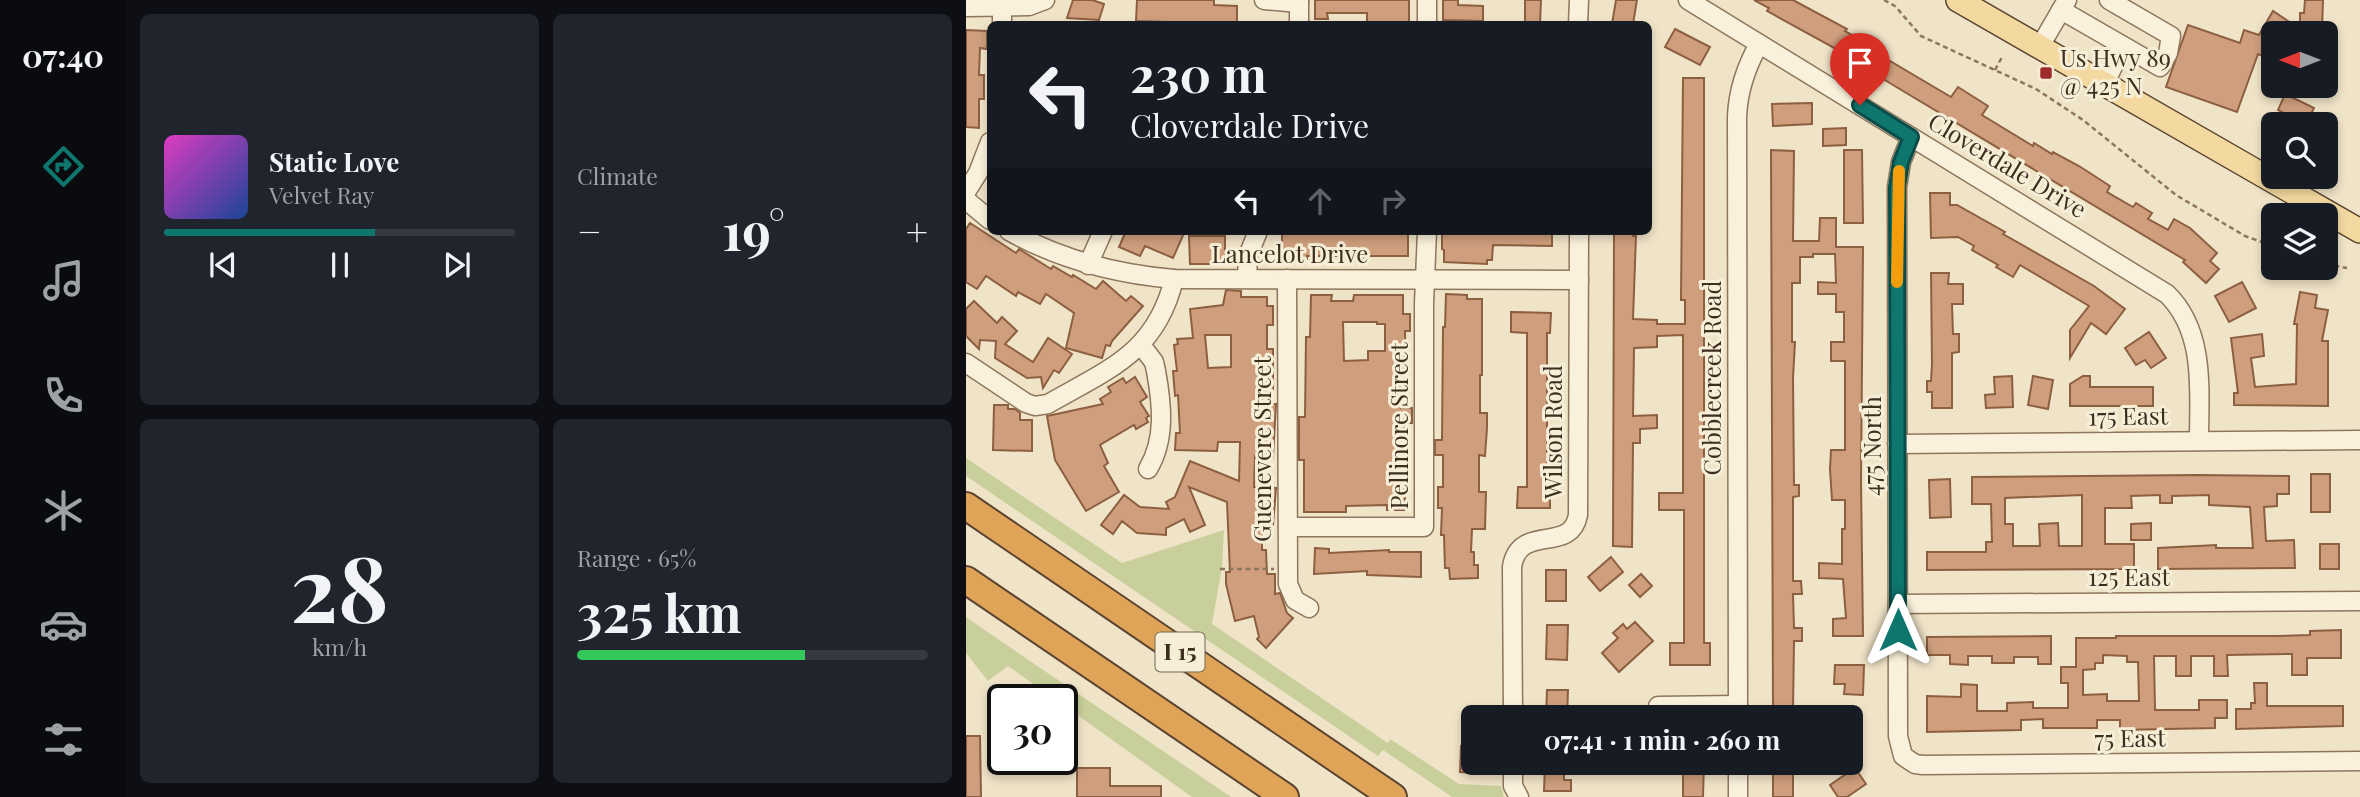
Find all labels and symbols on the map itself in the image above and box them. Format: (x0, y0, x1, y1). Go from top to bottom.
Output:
north arrow (2261, 21, 2338, 98)
pin (1830, 33, 1890, 105)
place label: Us Hwy 89 @ 425 N (2060, 41, 2171, 101)
marker: Us Hwy 89 @ 425 N (2038, 65, 2054, 81)
street label: Cloverdale Drive (1923, 104, 2093, 224)
street label: Lancelot Drive (1212, 237, 1368, 269)
street label: Cobblecreek Road (1695, 281, 1727, 475)
street label: Pellinore Street (1382, 342, 1414, 509)
street label: Guenevere Street (1245, 356, 1277, 542)
street label: Wilson Road (1536, 365, 1568, 500)
street label: 475 North (1855, 396, 1887, 496)
street label: 175 East (2088, 398, 2169, 432)
street label: 125 East (2088, 560, 2170, 592)
position arrow (1861, 593, 1935, 667)
road number: I 15 (1156, 632, 1204, 672)
speed limit sign: 30 (987, 684, 1078, 775)
street label: 75 East (2094, 720, 2166, 754)

